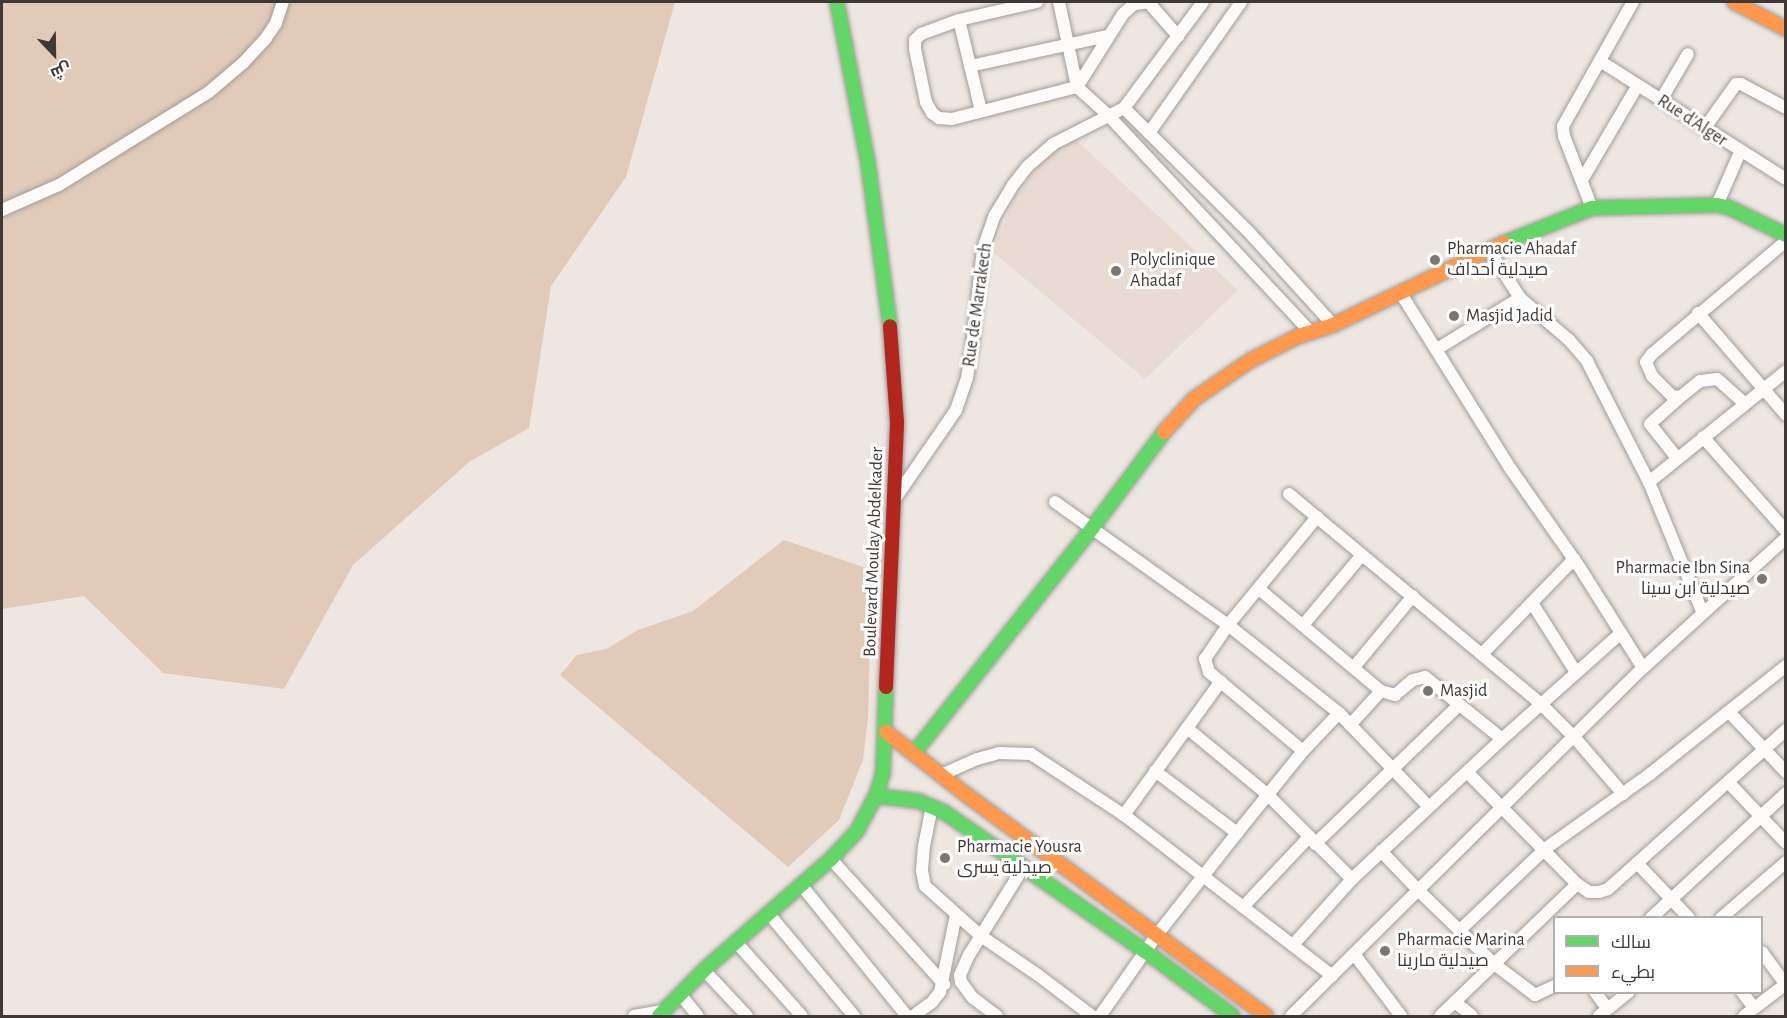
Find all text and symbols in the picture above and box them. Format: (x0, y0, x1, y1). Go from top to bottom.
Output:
north arrow (24, 24, 84, 84)
text: ش (48, 59, 73, 82)
street label: Rue d'Alger (1653, 90, 1731, 152)
place label: Pharmacie Ahadaf صيدلية أحداف (1447, 239, 1576, 282)
street label: Rue de Marrakech (959, 242, 997, 368)
place label: Polyclinique Ahadaf (1130, 250, 1215, 292)
marker: Pharmacie Ahadaf صيدلية أحداف (1428, 253, 1442, 267)
marker: Polyclinique Ahadaf (1107, 262, 1125, 280)
place label: Masjid Jadid (1466, 305, 1553, 327)
marker: Masjid Jadid (1447, 309, 1461, 323)
street label: Boulevard Moulay Abdelkader (860, 447, 888, 657)
place label: Pharmacie Ibn Sina صيدلية ابن سينا (1616, 558, 1750, 600)
marker: Pharmacie Ibn Sina صيدلية ابن سينا (1755, 572, 1769, 586)
place label: Masjid (1440, 680, 1487, 702)
marker: Masjid (1421, 684, 1435, 698)
place label: Pharmacie Yousra صيدلية يسرى (957, 837, 1082, 880)
marker: Pharmacie Yousra صيدلية يسرى (938, 851, 952, 865)
legend (1553, 916, 1763, 994)
place label: Pharmacie Marina صيدلية مارينا (1397, 930, 1525, 972)
text: سالك (1611, 934, 1651, 952)
marker: Pharmacie Marina صيدلية مارينا (1378, 944, 1392, 958)
text: بطيء (1611, 964, 1655, 982)

